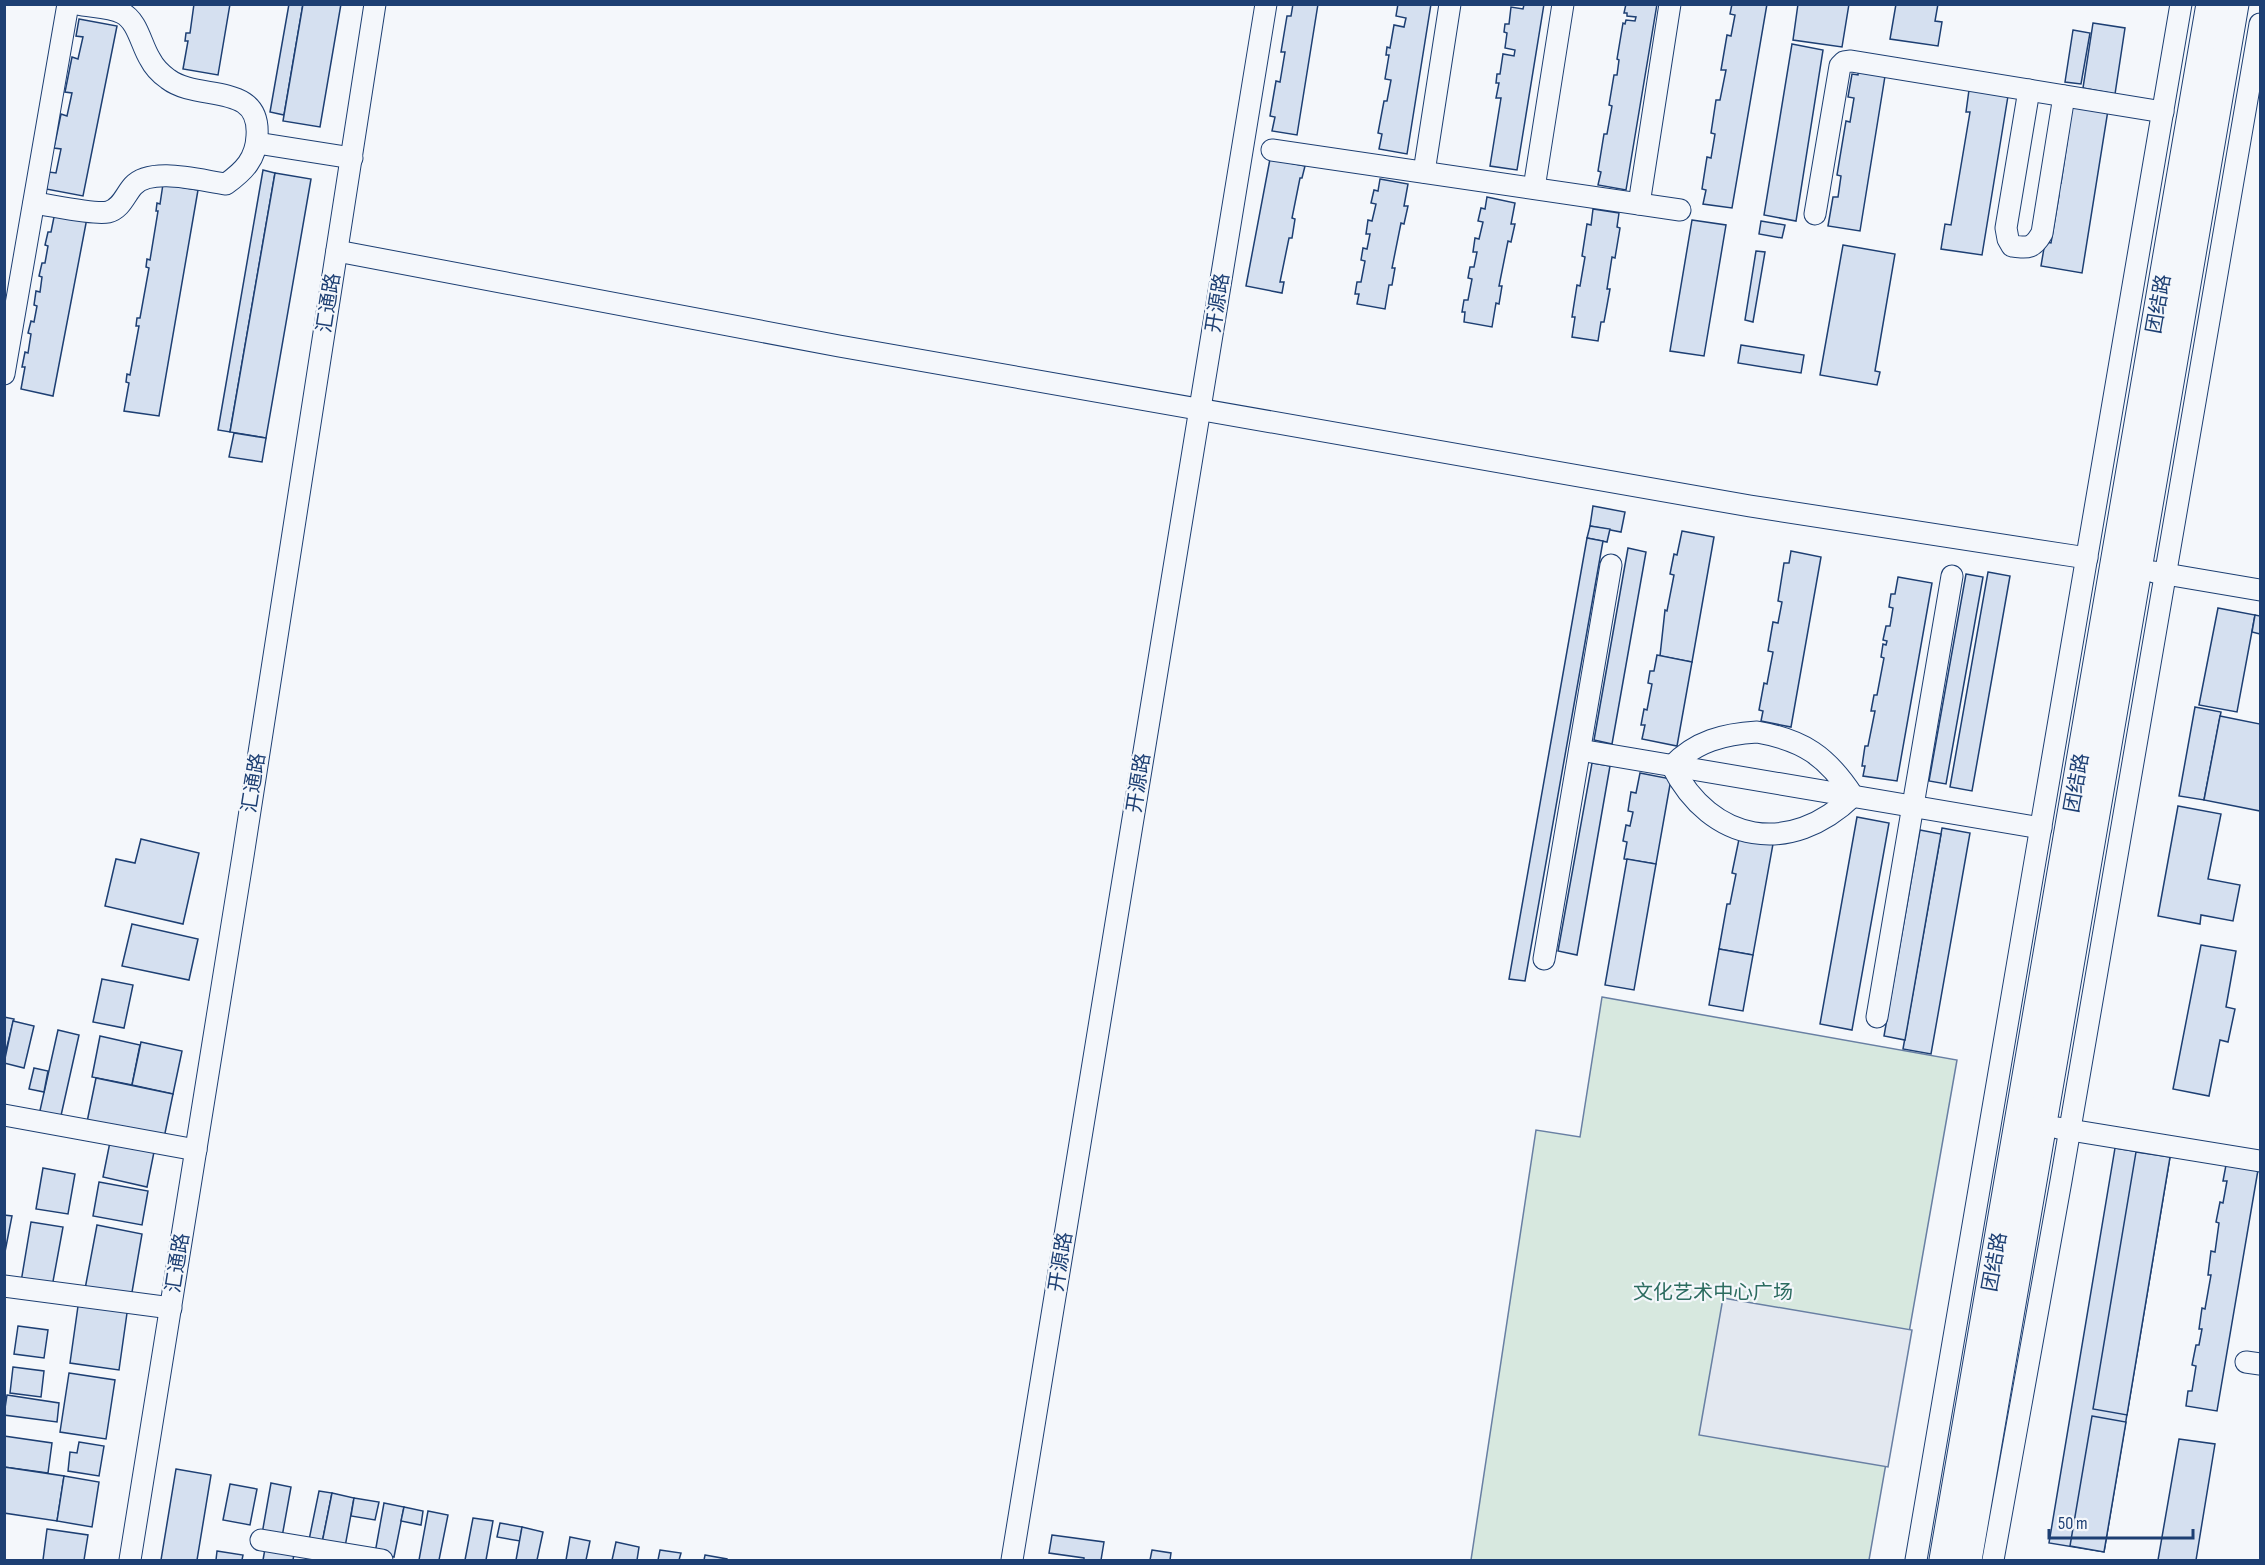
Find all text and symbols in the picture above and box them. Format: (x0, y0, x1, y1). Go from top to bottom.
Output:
street label: 汇通路 (312, 271, 346, 335)
street label: 开源路 (1201, 271, 1235, 335)
street label: 团结路 (2142, 272, 2176, 336)
street label: 汇通路 (237, 751, 271, 815)
street label: 开源路 (1122, 751, 1156, 815)
street label: 团结路 (2060, 751, 2094, 815)
street label: 开源路 (1044, 1230, 1078, 1294)
street label: 团结路 (1978, 1230, 2012, 1294)
street label: 汇通路 (161, 1231, 195, 1295)
park label: 文化艺术中心广场 (1633, 1281, 1793, 1305)
scale bar (2049, 1502, 2193, 1540)
text: 50 m (2058, 1513, 2088, 1534)

